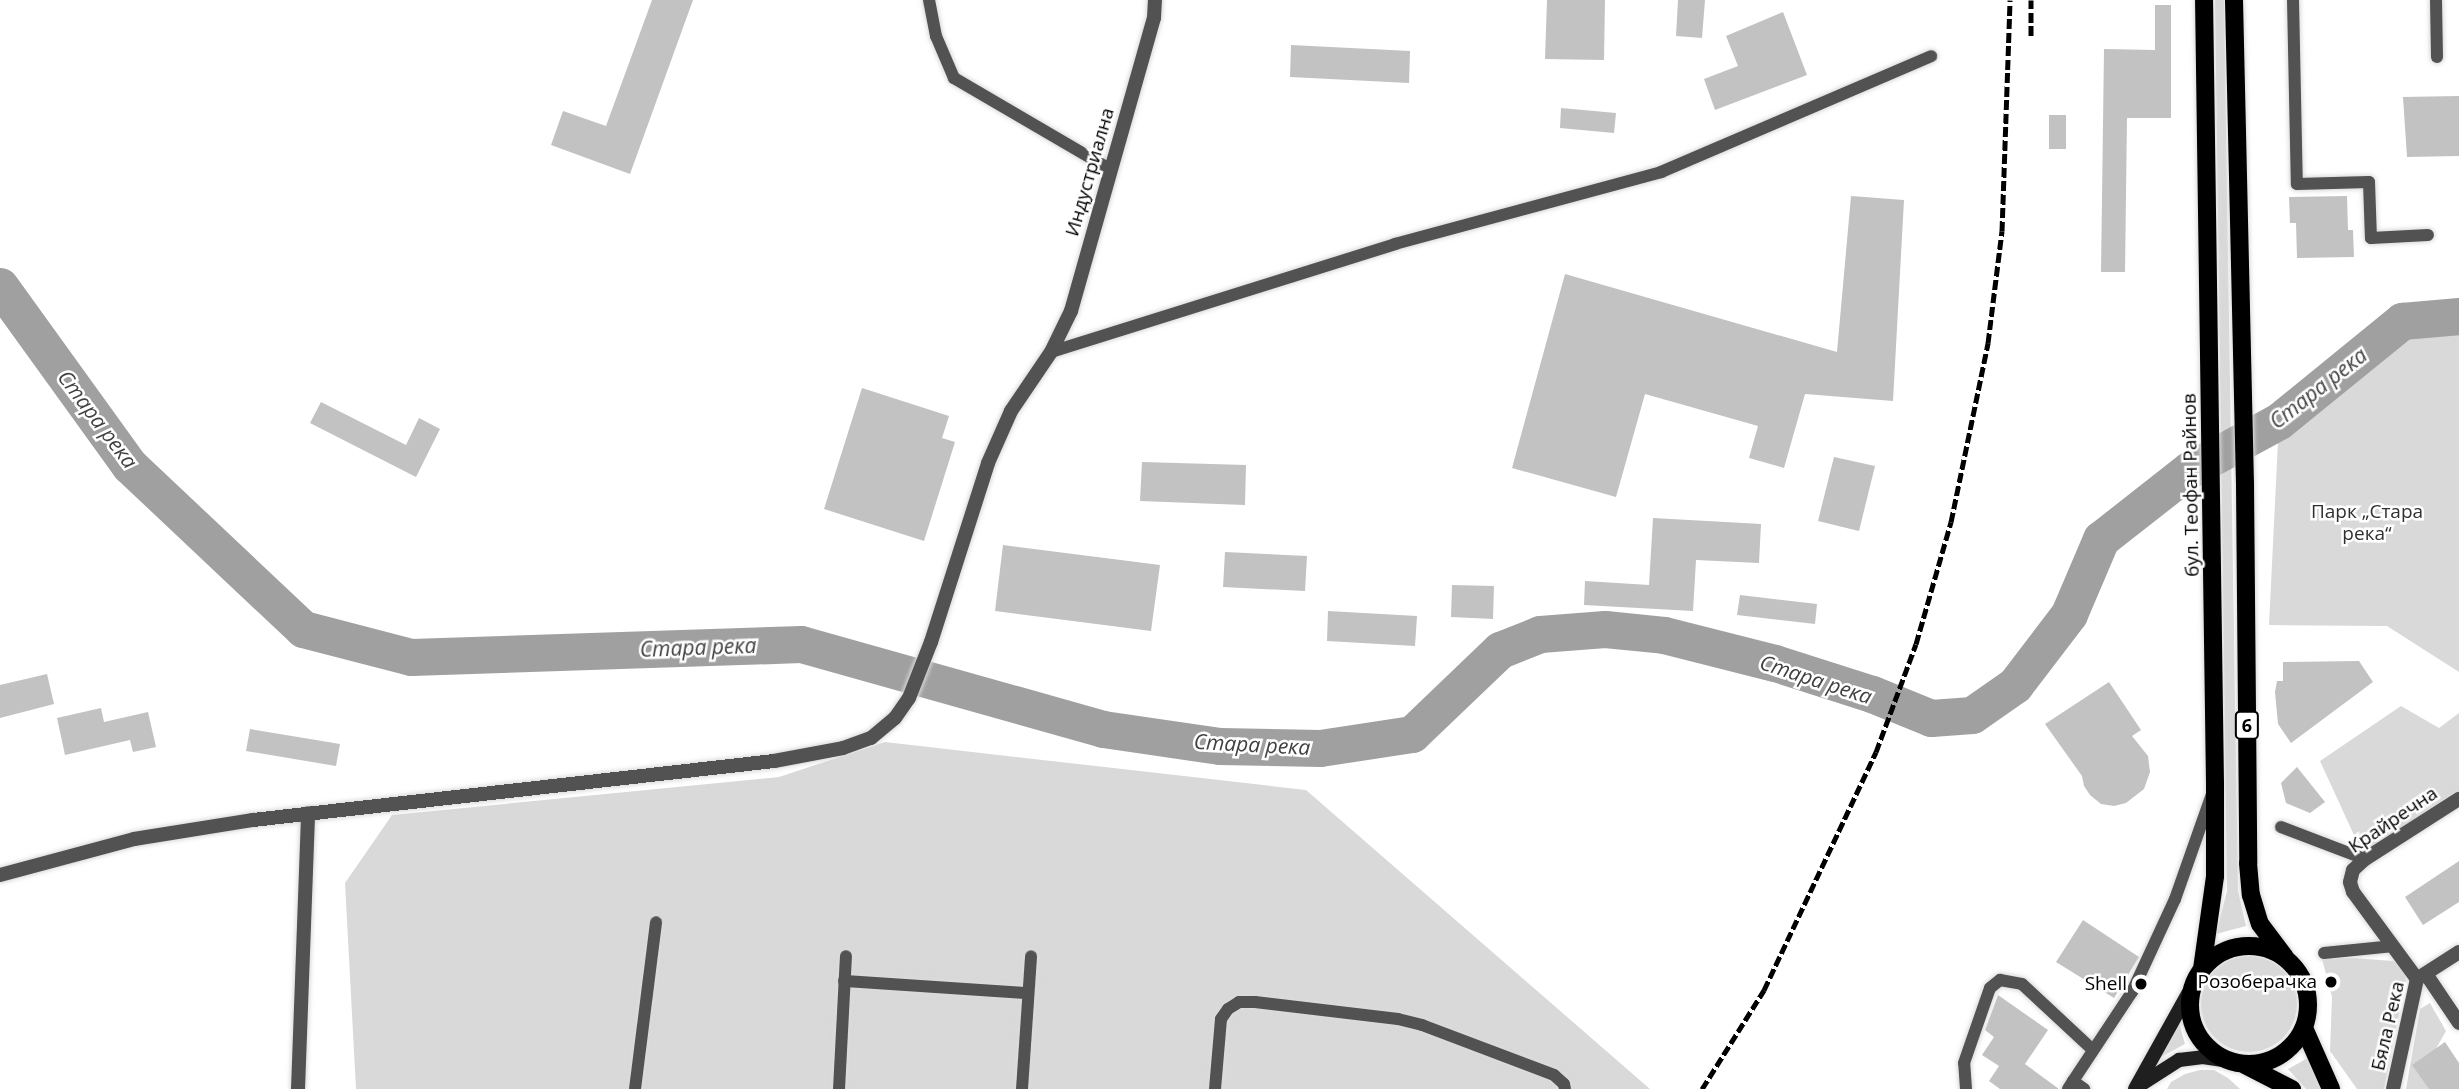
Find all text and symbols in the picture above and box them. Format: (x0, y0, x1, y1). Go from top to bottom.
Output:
street label: Индустриална (1061, 105, 1119, 239)
water label: Стара река (2264, 342, 2372, 434)
water label: Стара река (53, 365, 143, 473)
street label: бул. Теофан Райнов (2178, 393, 2204, 577)
park label: Парк „Стара река“ (2311, 501, 2423, 545)
water label: Стара река (639, 632, 757, 662)
water label: Стара река (1757, 649, 1875, 709)
road number: 6 (2235, 710, 2259, 740)
water label: Стара река (1193, 728, 1311, 760)
street label: Крайречна (2344, 782, 2442, 858)
place label: Розоберачка (2197, 971, 2317, 993)
place label: Shell (2085, 973, 2127, 995)
marker: Розоберачка (2323, 974, 2339, 990)
marker: Shell (2133, 976, 2149, 992)
street label: Бяла Река (2367, 979, 2409, 1073)

